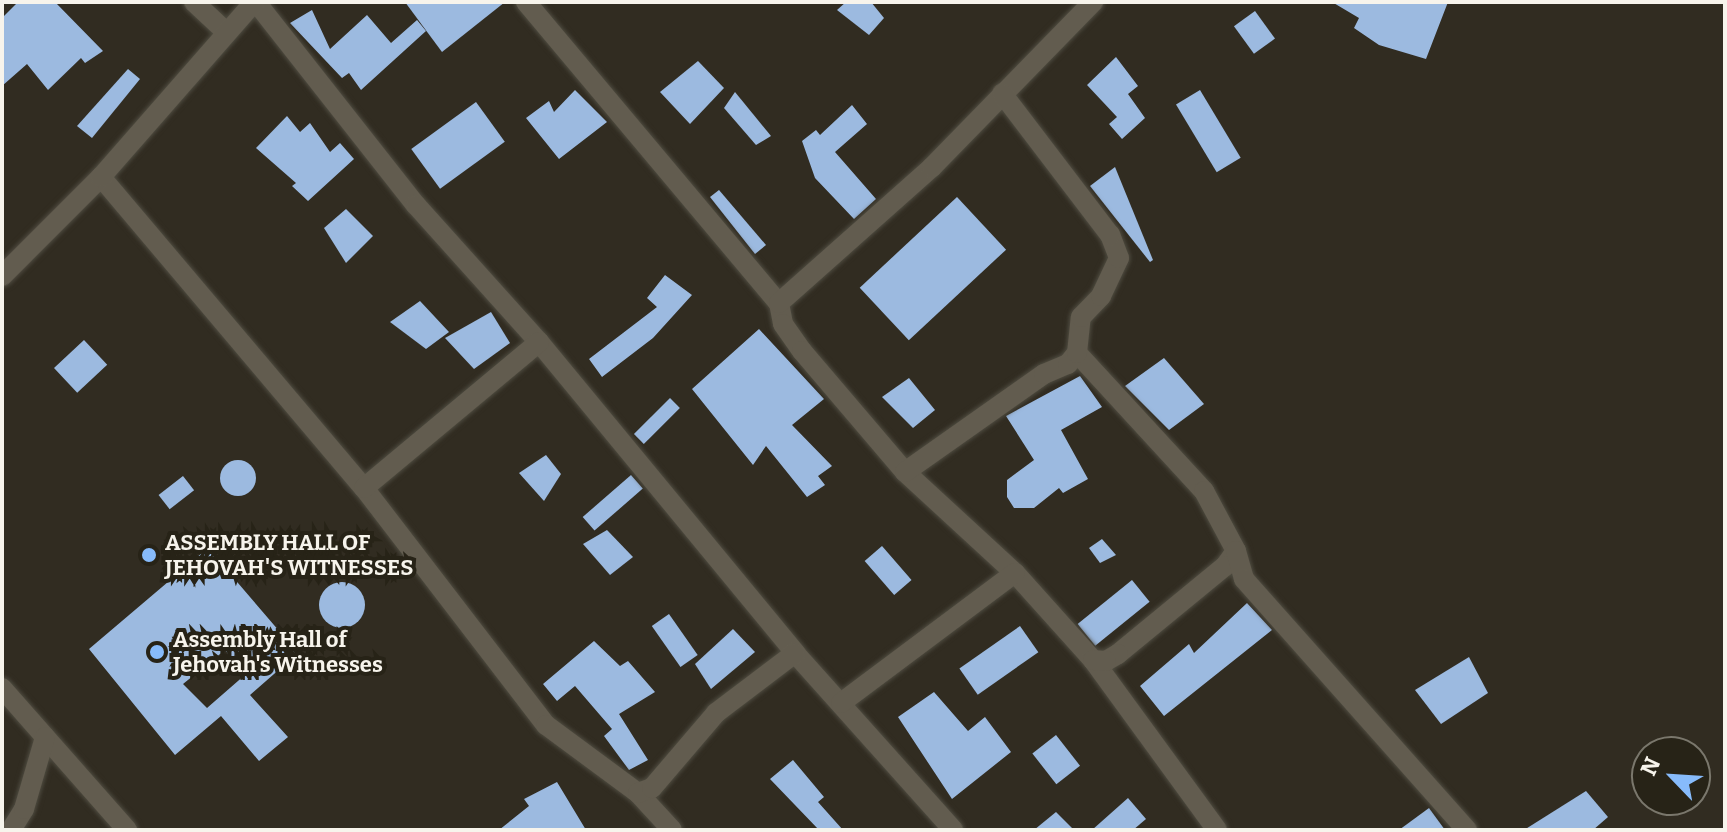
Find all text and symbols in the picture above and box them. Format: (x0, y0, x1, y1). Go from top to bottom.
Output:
place label: ASSEMBLY HALL OF JEHOVAH'S WITNESSES (165, 529, 413, 580)
marker: ASSEMBLY HALL OF JEHOVAH'S WITNESSES (140, 546, 158, 564)
place label: Assembly Hall of Jehovah's Witnesses (173, 626, 383, 678)
marker: Assembly Hall of Jehovah's Witnesses (148, 643, 166, 661)
north arrow (1631, 736, 1711, 816)
text: N (1635, 753, 1666, 780)

